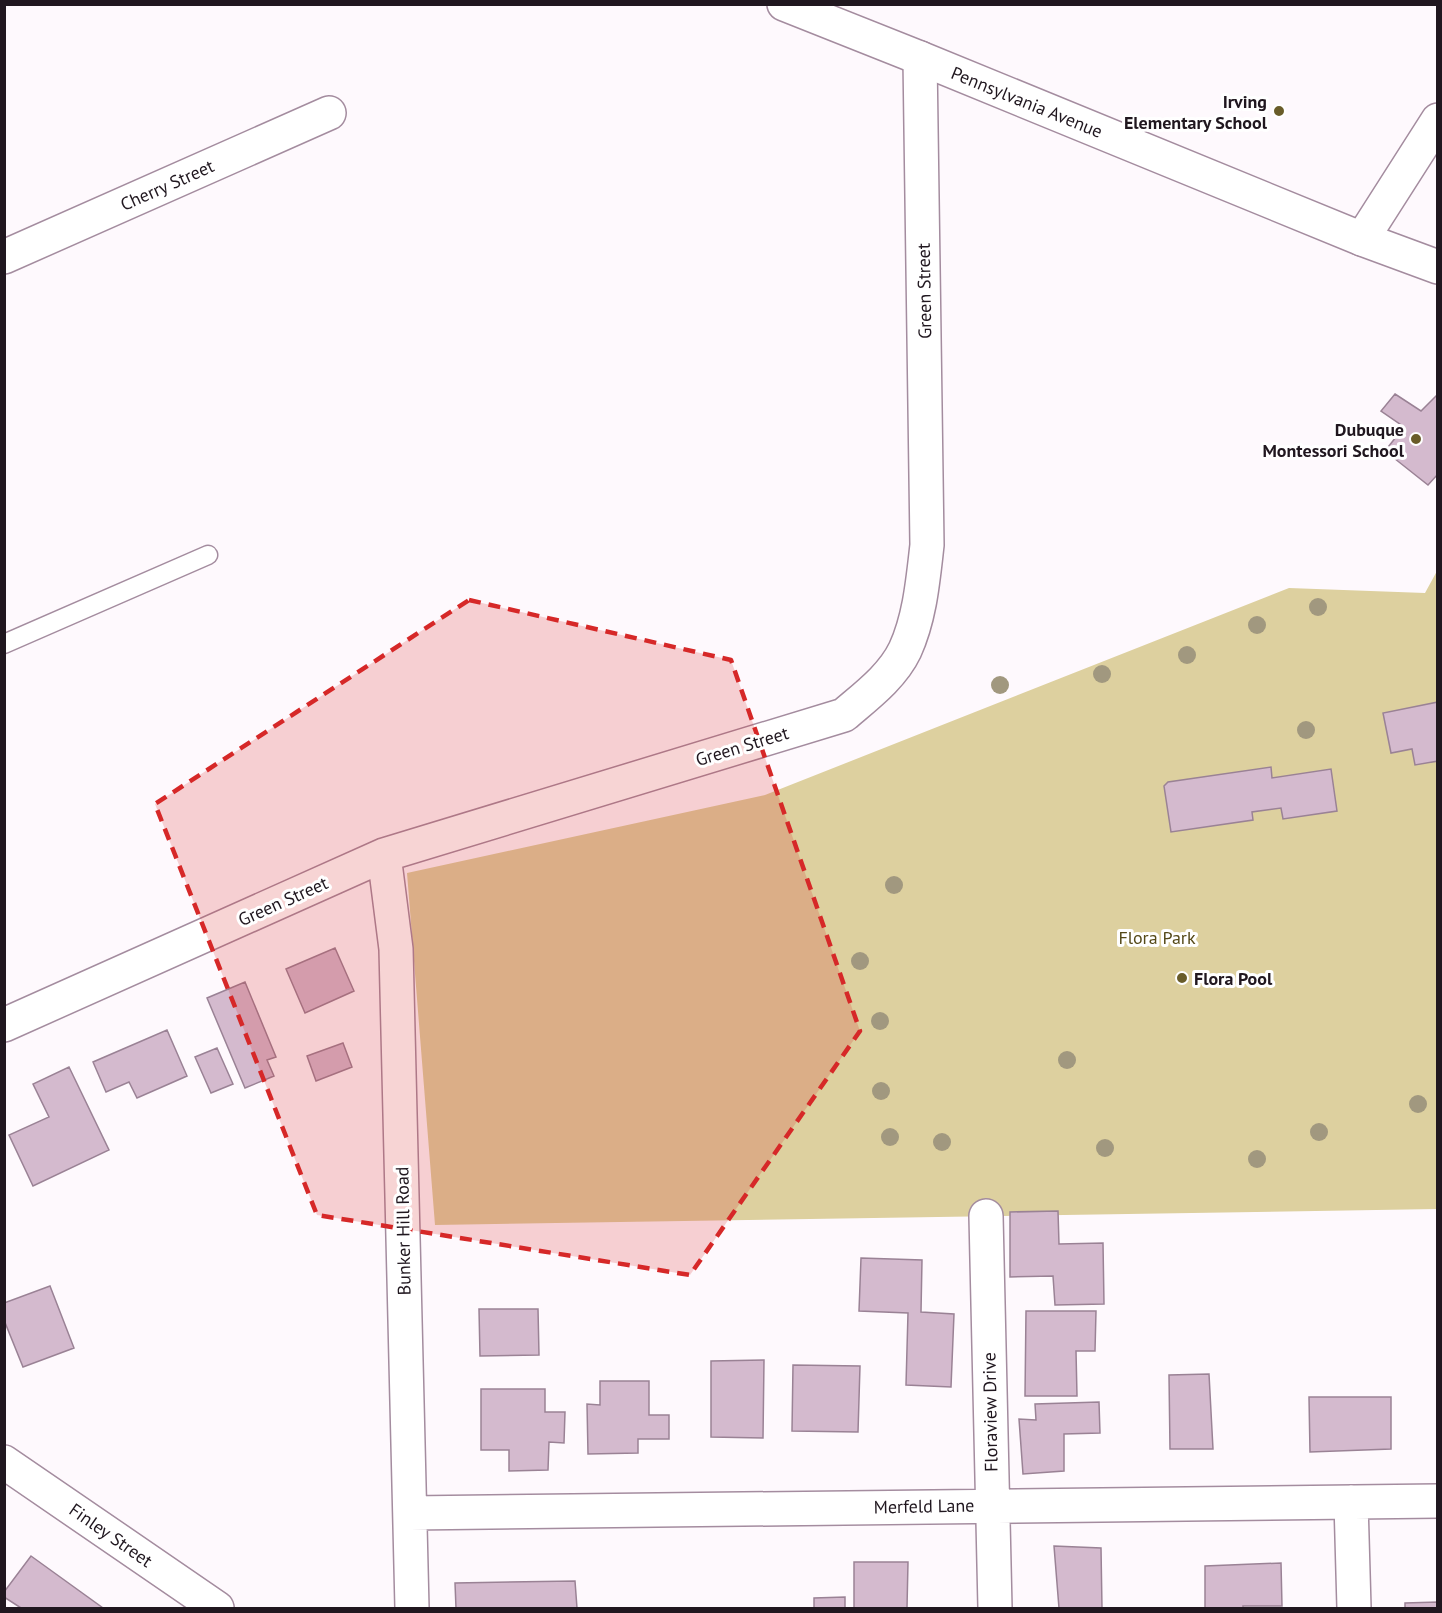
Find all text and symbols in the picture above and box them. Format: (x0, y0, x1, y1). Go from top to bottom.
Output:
street label: Pennsylvania Avenue (948, 61, 1106, 143)
place label: Irving Elementary School (1124, 90, 1268, 134)
marker: Irving Elementary School (1272, 104, 1286, 118)
street label: Cherry Street (117, 154, 217, 216)
street label: Green Street (912, 243, 936, 339)
place label: Dubuque Montessori School (1262, 418, 1405, 462)
marker: Dubuque Montessori School (1409, 432, 1423, 446)
street label: Green Street (693, 721, 791, 771)
street label: Green Street (235, 871, 331, 931)
park label: Flora Park (1118, 926, 1196, 949)
place label: Flora Pool (1194, 967, 1273, 990)
marker: Flora Pool (1175, 971, 1189, 985)
street label: Bunker Hill Road (390, 1166, 416, 1296)
street label: Floraview Drive (977, 1352, 1003, 1472)
street label: Merfeld Lane (873, 1494, 975, 1518)
street label: Finley Street (65, 1498, 157, 1572)

